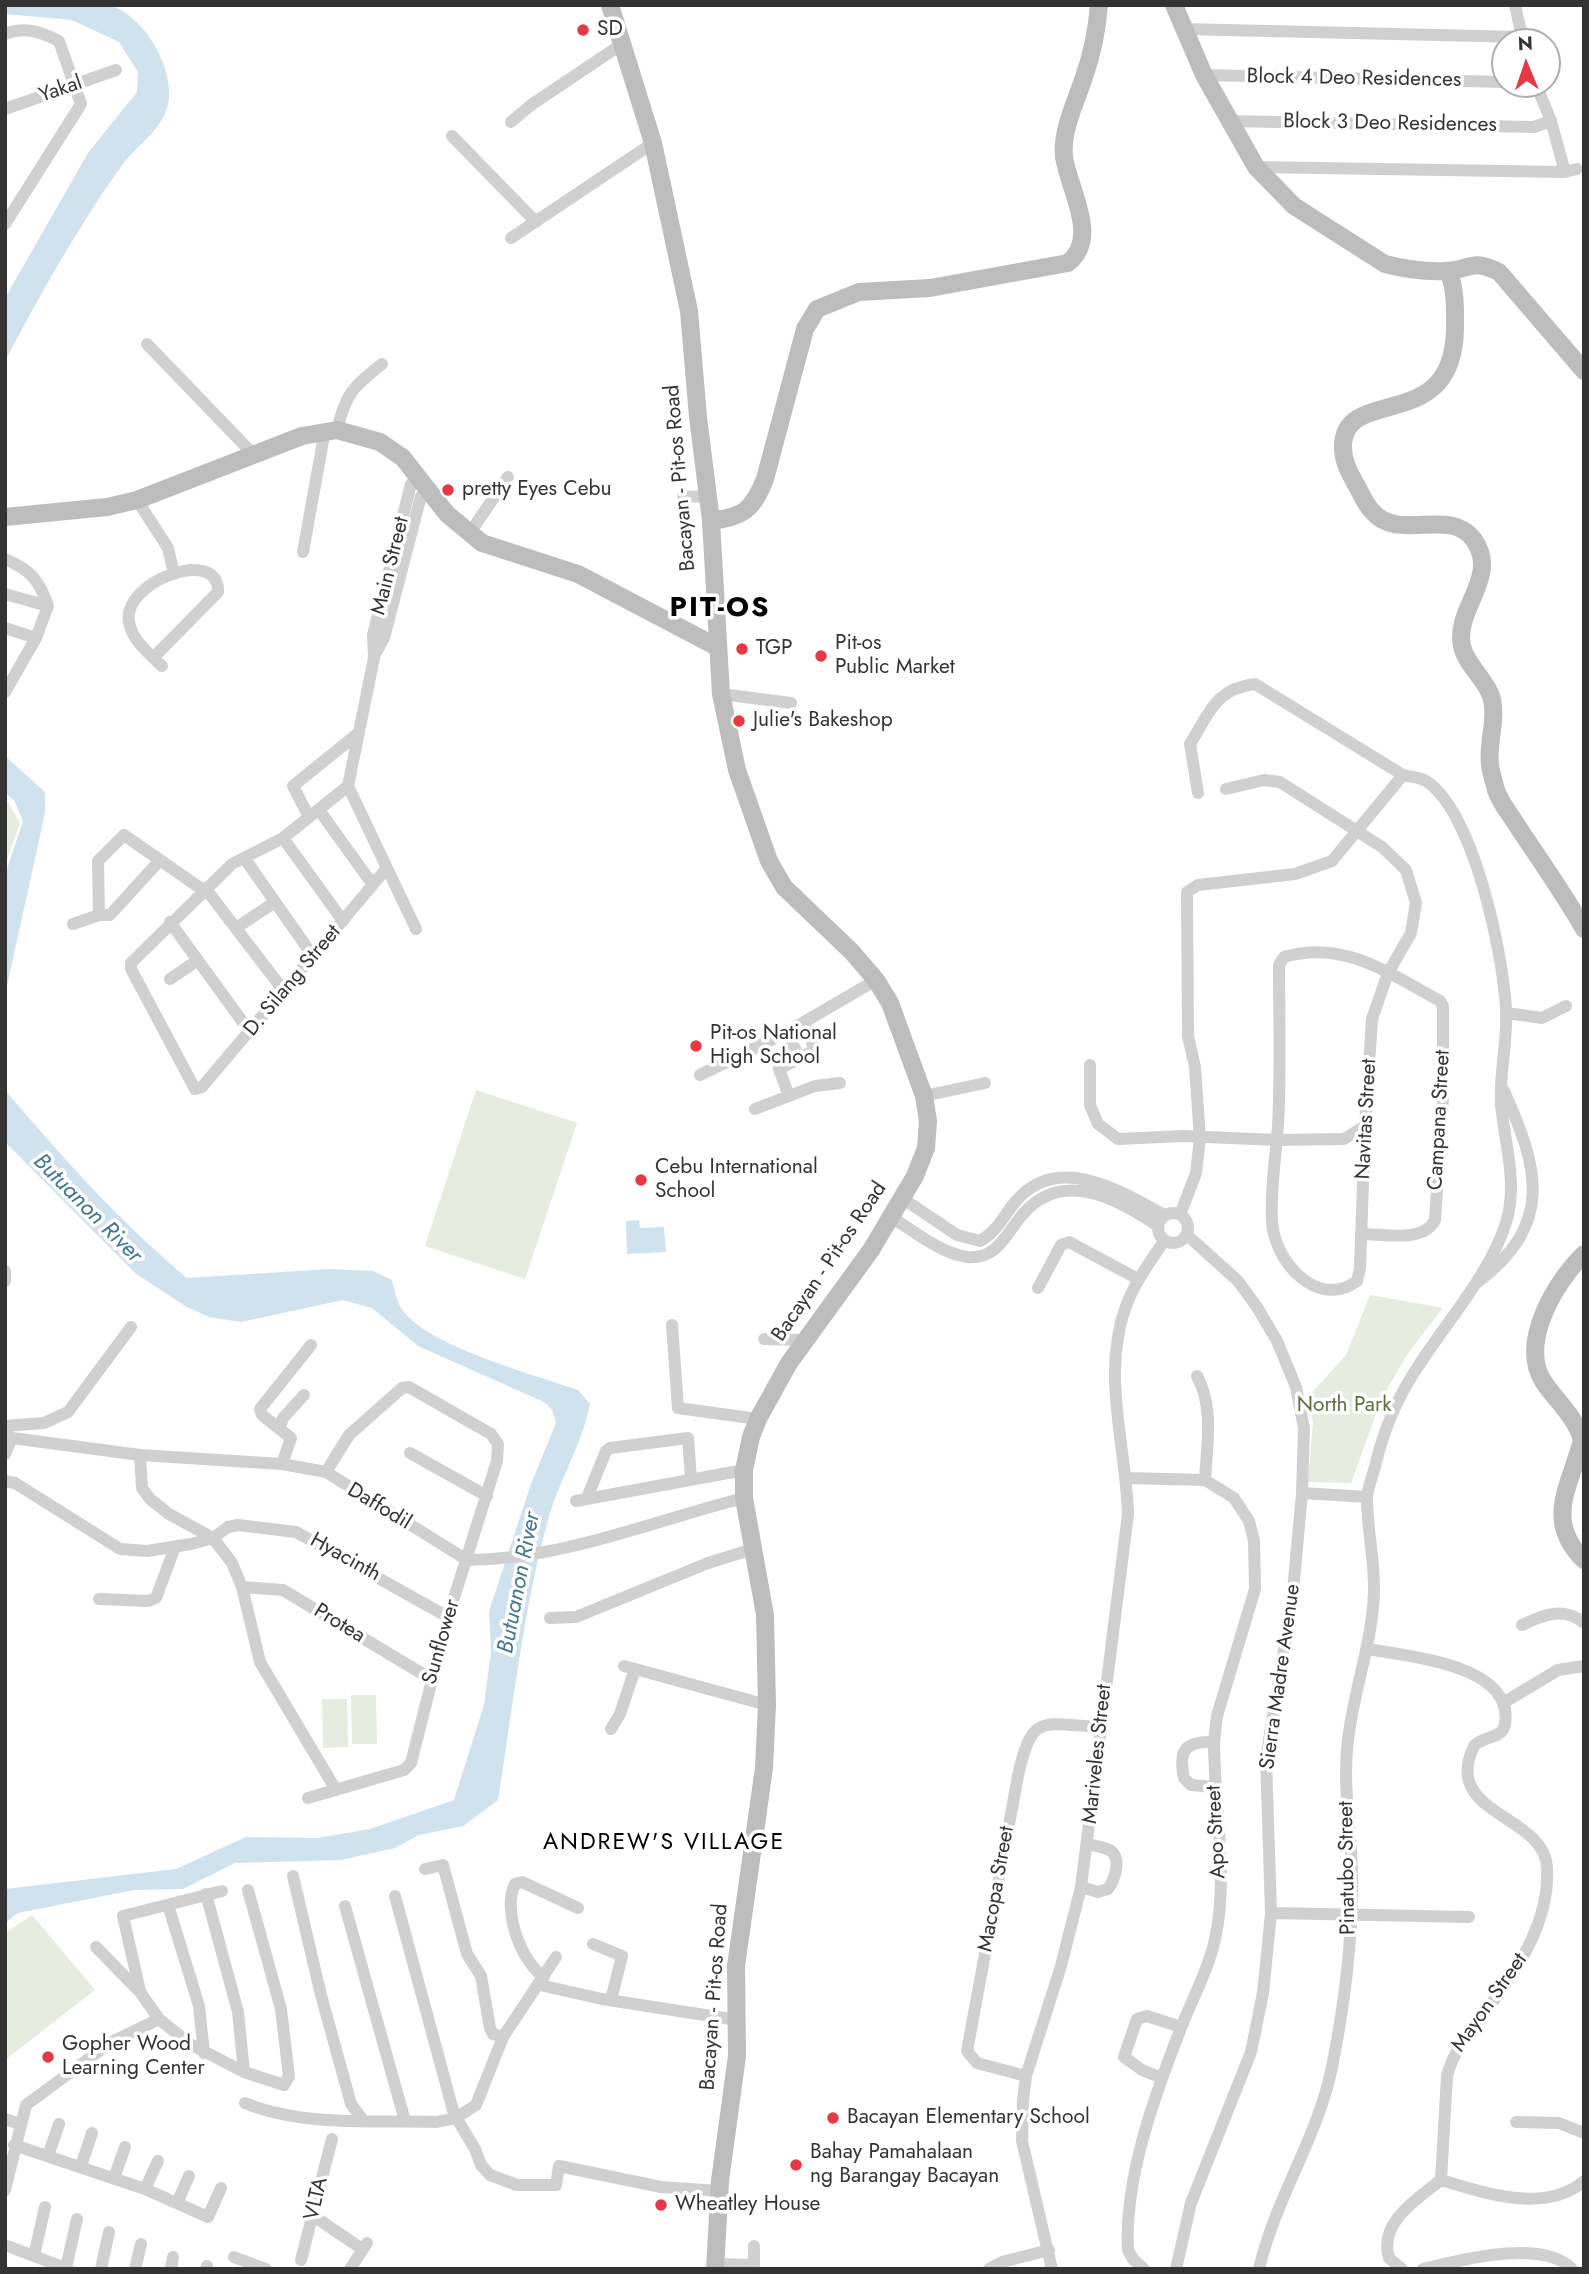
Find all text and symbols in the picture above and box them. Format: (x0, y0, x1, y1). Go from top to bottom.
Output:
place label: SD (597, 17, 623, 43)
marker: SD (575, 22, 591, 38)
north arrow (1491, 28, 1561, 98)
text: N (1517, 30, 1533, 57)
street label: Block 4 Deo Residences (1246, 65, 1462, 93)
street label: Yakal (36, 71, 86, 109)
street label: Block 3 Deo Residences (1283, 110, 1497, 138)
street label: Bacayan - Pit-os Road (660, 384, 702, 572)
place label: pretty Eyes Cebu (462, 477, 612, 503)
marker: pretty Eyes Cebu (440, 482, 456, 498)
street label: Main Street (367, 514, 415, 618)
district label: PIT-OS (670, 592, 770, 626)
place label: Pit-os Public Market (835, 631, 955, 681)
place label: TGP (756, 636, 792, 662)
marker: TGP (734, 641, 750, 657)
marker: Pit-os Public Market (813, 648, 829, 664)
place label: Julie's Bakeshop (753, 708, 893, 734)
marker: Julie's Bakeshop (731, 713, 747, 729)
street label: D. Silang Street (239, 920, 347, 1042)
place label: Pit-os National High School (710, 1021, 837, 1071)
marker: Pit-os National High School (688, 1038, 704, 1054)
street label: Campana Street (1424, 1049, 1456, 1191)
street label: Navitas Street (1351, 1058, 1383, 1180)
water label: Butuanon River (27, 1149, 147, 1269)
place label: Cebu International School (655, 1155, 818, 1205)
marker: Cebu International School (633, 1172, 649, 1188)
street label: Bacayan - Pit-os Road (767, 1177, 893, 1347)
park label: North Park (1297, 1393, 1391, 1419)
street label: Daffodil (342, 1478, 416, 1536)
water label: Butuanon River (493, 1510, 547, 1656)
street label: Hyacinth (305, 1528, 385, 1588)
street label: Sierra Madre Avenue (1256, 1583, 1306, 1771)
street label: Sunflower (418, 1596, 466, 1688)
street label: Protea (309, 1599, 369, 1649)
street label: Mariveles Street (1078, 1683, 1118, 1825)
street label: Apo Street (1202, 1785, 1232, 1879)
street label: Pinatubo Street (1334, 1801, 1362, 1935)
street label: Macopa Street (974, 1824, 1020, 1954)
district label: ANDREW'S VILLAGE (545, 1829, 783, 1857)
street label: Bacayan - Pit-os Road (696, 1903, 734, 2091)
street label: Mayon Street (1447, 1949, 1533, 2057)
place label: Gopher Wood Learning Center (62, 2032, 205, 2082)
marker: Gopher Wood Learning Center (40, 2049, 56, 2065)
place label: Bacayan Elementary School (847, 2105, 1090, 2131)
marker: Bacayan Elementary School (825, 2110, 841, 2126)
place label: Bahay Pamahalaan ng Barangay Bacayan (810, 2140, 999, 2190)
marker: Bahay Pamahalaan ng Barangay Bacayan (788, 2157, 804, 2173)
street label: VLTA (300, 2175, 334, 2223)
place label: Wheatley House (675, 2192, 820, 2218)
marker: Wheatley House (653, 2197, 669, 2213)

